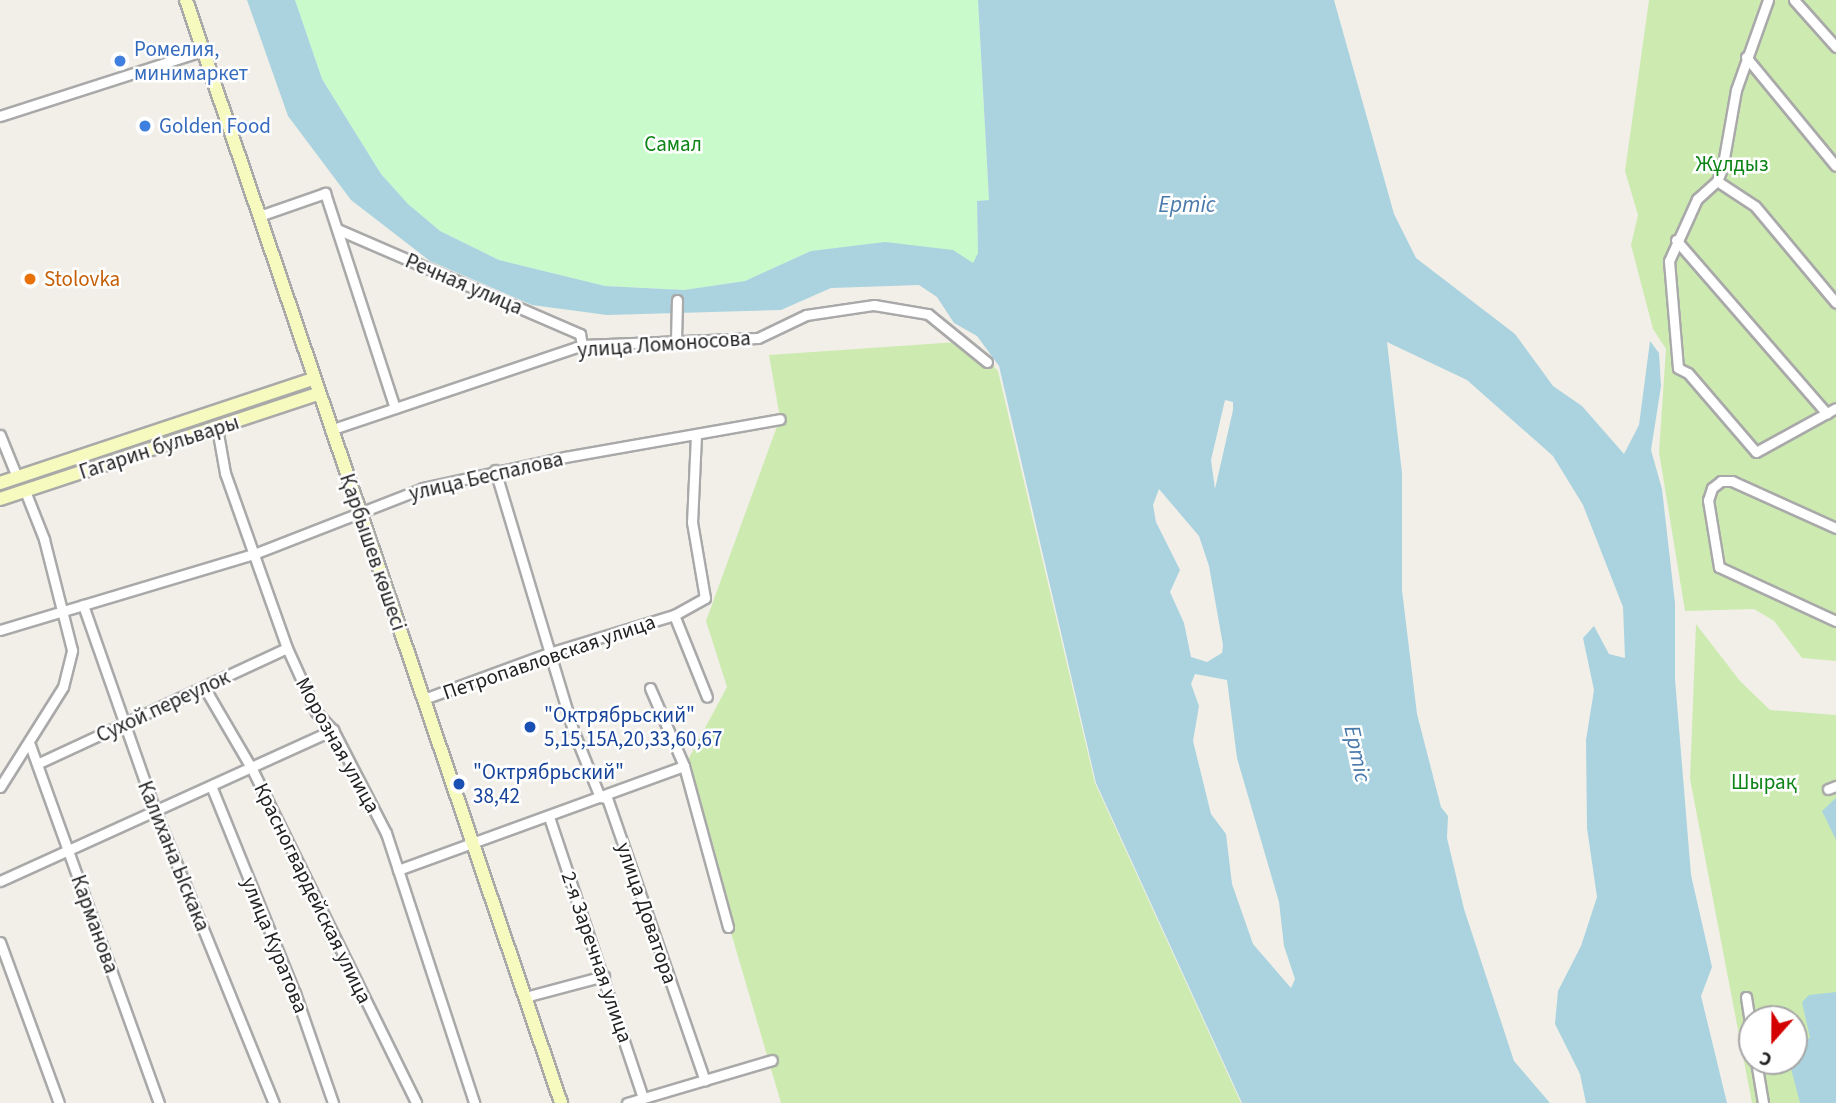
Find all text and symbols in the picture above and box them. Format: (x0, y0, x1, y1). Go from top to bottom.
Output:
place label: Ромелия, минимаркет (134, 36, 248, 86)
marker: Ромелия, минимаркет (112, 53, 128, 69)
place label: Golden Food (159, 113, 271, 139)
marker: Golden Food (137, 118, 153, 134)
park label: Самал (644, 131, 702, 157)
park label: Жұлдыз (1696, 151, 1768, 177)
water label: Ертіс (1158, 191, 1216, 219)
street label: Речная улица (402, 248, 526, 320)
place label: Stolovka (44, 266, 120, 292)
marker: Stolovka (22, 271, 38, 287)
street label: улица Ломоносова (577, 325, 751, 363)
street label: Гагарин бульвары (76, 409, 242, 485)
street label: улица Беспалова (406, 446, 566, 506)
street label: Қарбышев көшесі (334, 470, 412, 634)
street label: Петропавловская улица (440, 609, 658, 705)
street label: Сухой переулок (92, 664, 234, 748)
street label: Морозная улица (290, 673, 386, 817)
place label: "Октрябрьский" 5,15,15А,20,33,60,67 (544, 702, 722, 752)
marker: "Октрябрьский" 5,15,15А,20,33,60,67 (522, 719, 538, 735)
water label: Ертіс (1338, 723, 1376, 785)
place label: "Октрябрьский" 38,42 (473, 759, 624, 809)
park label: Шырақ (1731, 769, 1797, 795)
marker: "Октрябрьский" 38,42 (451, 776, 467, 792)
street label: Калихана Ыскака (132, 777, 216, 935)
street label: Красногвардейская улица (249, 779, 377, 1007)
street label: улица Доватора (611, 839, 683, 987)
street label: 2-я Заречная улица (556, 868, 638, 1046)
street label: Карманова (66, 871, 124, 977)
street label: улица Куратова (236, 873, 314, 1017)
north arrow (1738, 1005, 1808, 1075)
text: С (1756, 1044, 1776, 1073)

